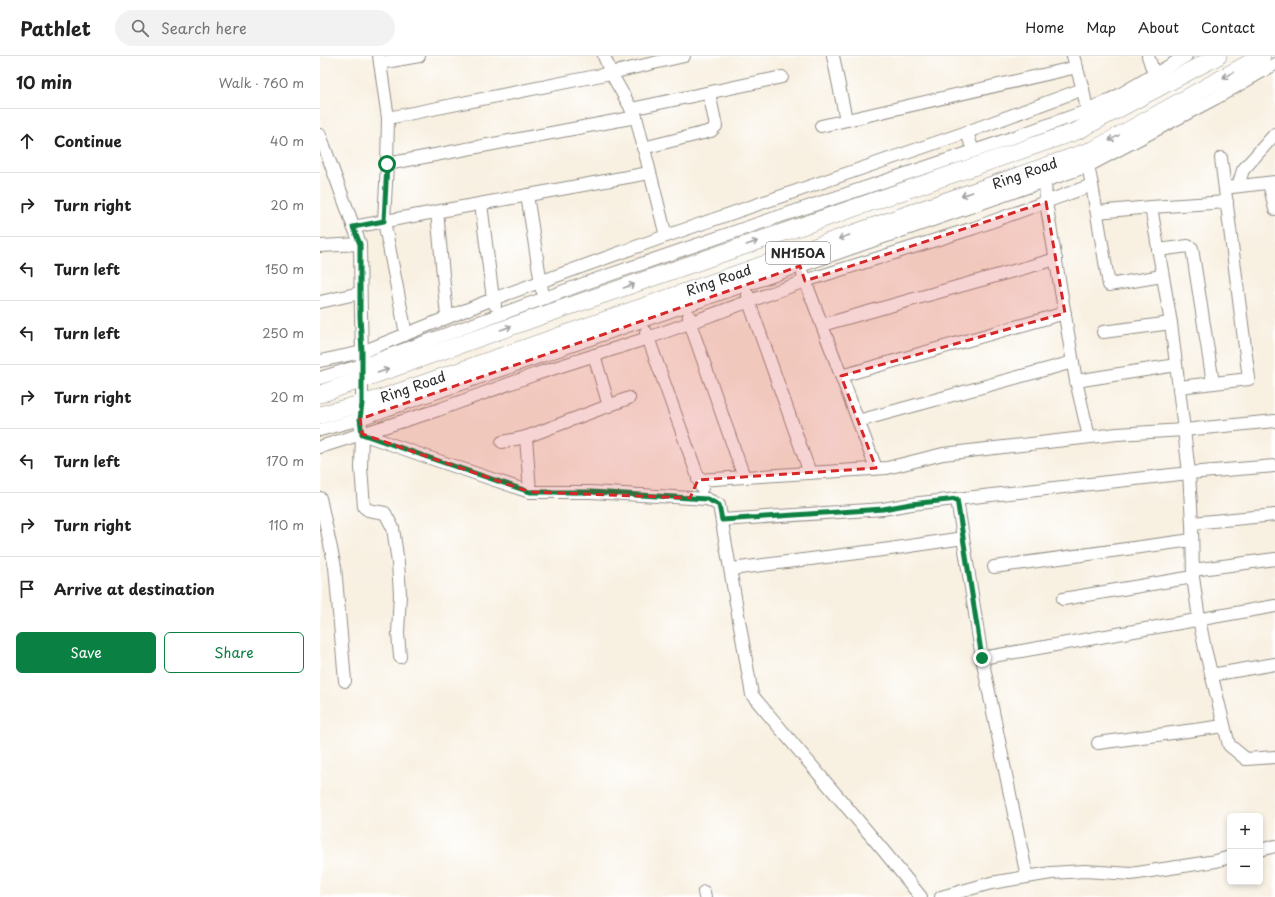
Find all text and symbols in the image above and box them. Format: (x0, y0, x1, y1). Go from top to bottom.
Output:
search box (115, 10, 395, 46)
text: Pathlet (20, 14, 91, 42)
text: Search here (161, 16, 247, 39)
icon: search (129, 17, 151, 39)
text: Home (1025, 17, 1064, 38)
text: Map (1086, 17, 1116, 38)
text: About (1138, 17, 1179, 38)
text: Contact (1201, 17, 1255, 38)
text: 10 min (16, 69, 72, 95)
one-way arrow (1222, 72, 1234, 79)
text: Walk · 760 m (219, 73, 304, 92)
text: Continue (54, 129, 122, 152)
icon: ahead (16, 130, 38, 152)
text: 40 m (270, 131, 304, 150)
one-way arrow (1108, 135, 1120, 143)
street label: Ring Road (989, 152, 1060, 194)
route start (378, 155, 396, 173)
one-way arrow (960, 191, 973, 198)
text: Turn right (54, 193, 131, 216)
icon: right (16, 194, 38, 216)
text: 20 m (270, 195, 304, 214)
one-way arrow (838, 233, 850, 241)
one-way arrow (745, 239, 757, 247)
road number: NH150A (766, 242, 830, 264)
text: Turn left (54, 257, 120, 280)
icon: left (16, 258, 38, 280)
text: 150 m (265, 259, 304, 278)
street label: Ring Road (683, 259, 754, 301)
one-way arrow (622, 281, 634, 289)
text: Turn left (54, 321, 120, 344)
icon: left (16, 322, 38, 344)
text: 250 m (262, 323, 304, 342)
one-way arrow (499, 324, 511, 332)
street label: Ring Road (377, 366, 448, 408)
one-way arrow (377, 367, 389, 375)
text: Turn right (54, 385, 131, 408)
icon: right (16, 386, 38, 408)
text: 20 m (270, 387, 304, 406)
text: Turn left (54, 449, 120, 472)
icon: left (16, 450, 38, 472)
text: 170 m (266, 451, 304, 470)
text: Turn right (54, 513, 131, 536)
icon: right (16, 514, 38, 536)
text: 110 m (269, 515, 304, 534)
text: Arrive at destination (54, 577, 215, 600)
icon: arrive (16, 578, 38, 600)
button: Save (16, 632, 156, 673)
button: Share (164, 632, 304, 673)
route end (973, 649, 991, 667)
map controls (1227, 813, 1263, 885)
button: + (1227, 813, 1263, 849)
button: − (1227, 849, 1263, 885)

